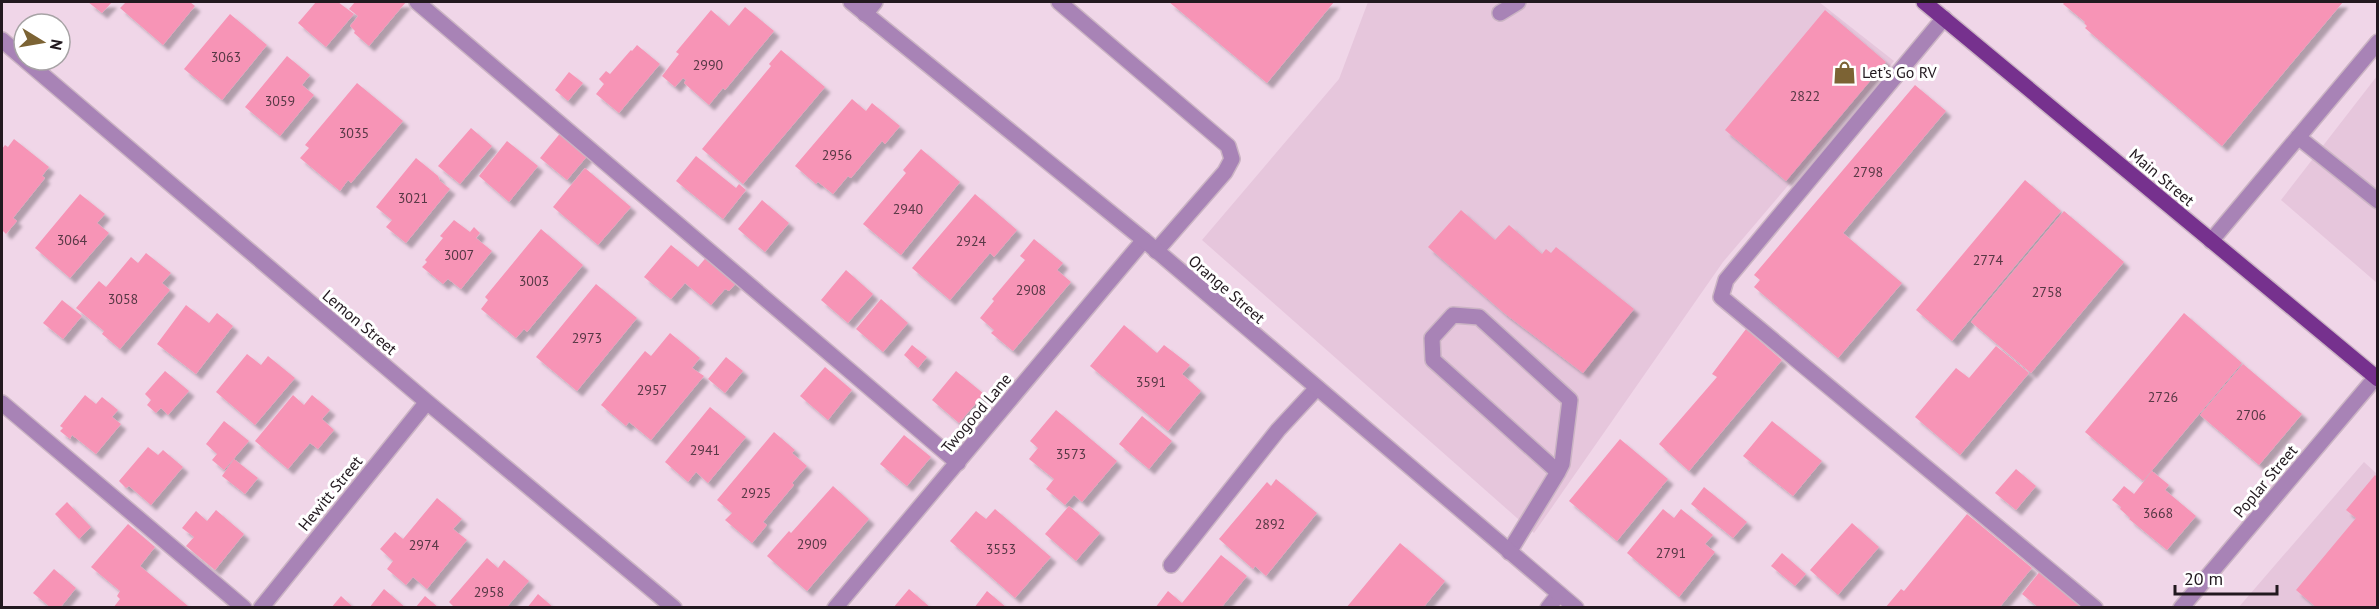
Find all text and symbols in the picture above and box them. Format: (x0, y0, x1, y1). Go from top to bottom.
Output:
north arrow (12, 12, 72, 72)
text: N (46, 38, 68, 52)
house number: 3063 (211, 48, 241, 66)
house number: 2990 (693, 56, 724, 74)
shop icon: Let’s Go RV (1831, 59, 1857, 85)
place label: Let’s Go RV (1862, 62, 1937, 82)
house number: 2822 (1790, 87, 1820, 105)
house number: 3059 (265, 92, 295, 110)
house number: 3035 (339, 124, 369, 142)
street label: Main Street (2125, 144, 2199, 210)
house number: 2956 (822, 146, 852, 164)
house number: 2798 (1853, 163, 1883, 181)
house number: 3021 (398, 189, 428, 207)
house number: 2940 (893, 200, 924, 218)
house number: 3064 (57, 231, 88, 249)
house number: 2924 (956, 232, 987, 250)
house number: 3007 (444, 246, 474, 264)
street label: Orange Street (1185, 250, 1270, 328)
house number: 2774 (1973, 251, 2004, 269)
house number: 3003 (519, 272, 549, 290)
house number: 2908 (1016, 281, 1046, 299)
house number: 2758 (2032, 283, 2062, 301)
street label: Lemon Street (319, 285, 402, 359)
house number: 3058 (108, 290, 138, 308)
house number: 2973 (572, 329, 602, 347)
street label: Twogood Lane (937, 369, 1015, 457)
house number: 3591 (1136, 373, 1166, 391)
house number: 2957 (637, 381, 667, 399)
house number: 2726 (2148, 388, 2178, 406)
house number: 2706 (2236, 406, 2266, 424)
street label: Poplar Street (2229, 440, 2302, 521)
house number: 2941 (690, 441, 720, 459)
house number: 3573 (1056, 445, 1086, 463)
street label: Hewitt Street (294, 451, 367, 535)
house number: 2925 (741, 484, 771, 502)
house number: 3668 (2143, 504, 2173, 522)
house number: 2892 (1255, 515, 1285, 533)
house number: 2909 (797, 535, 827, 553)
house number: 2974 (409, 536, 440, 554)
house number: 3553 (986, 540, 1016, 558)
house number: 2791 (1656, 544, 1686, 562)
scale bar (2175, 558, 2277, 596)
text: 20 m (2184, 567, 2223, 590)
house number: 2958 (474, 583, 504, 601)

